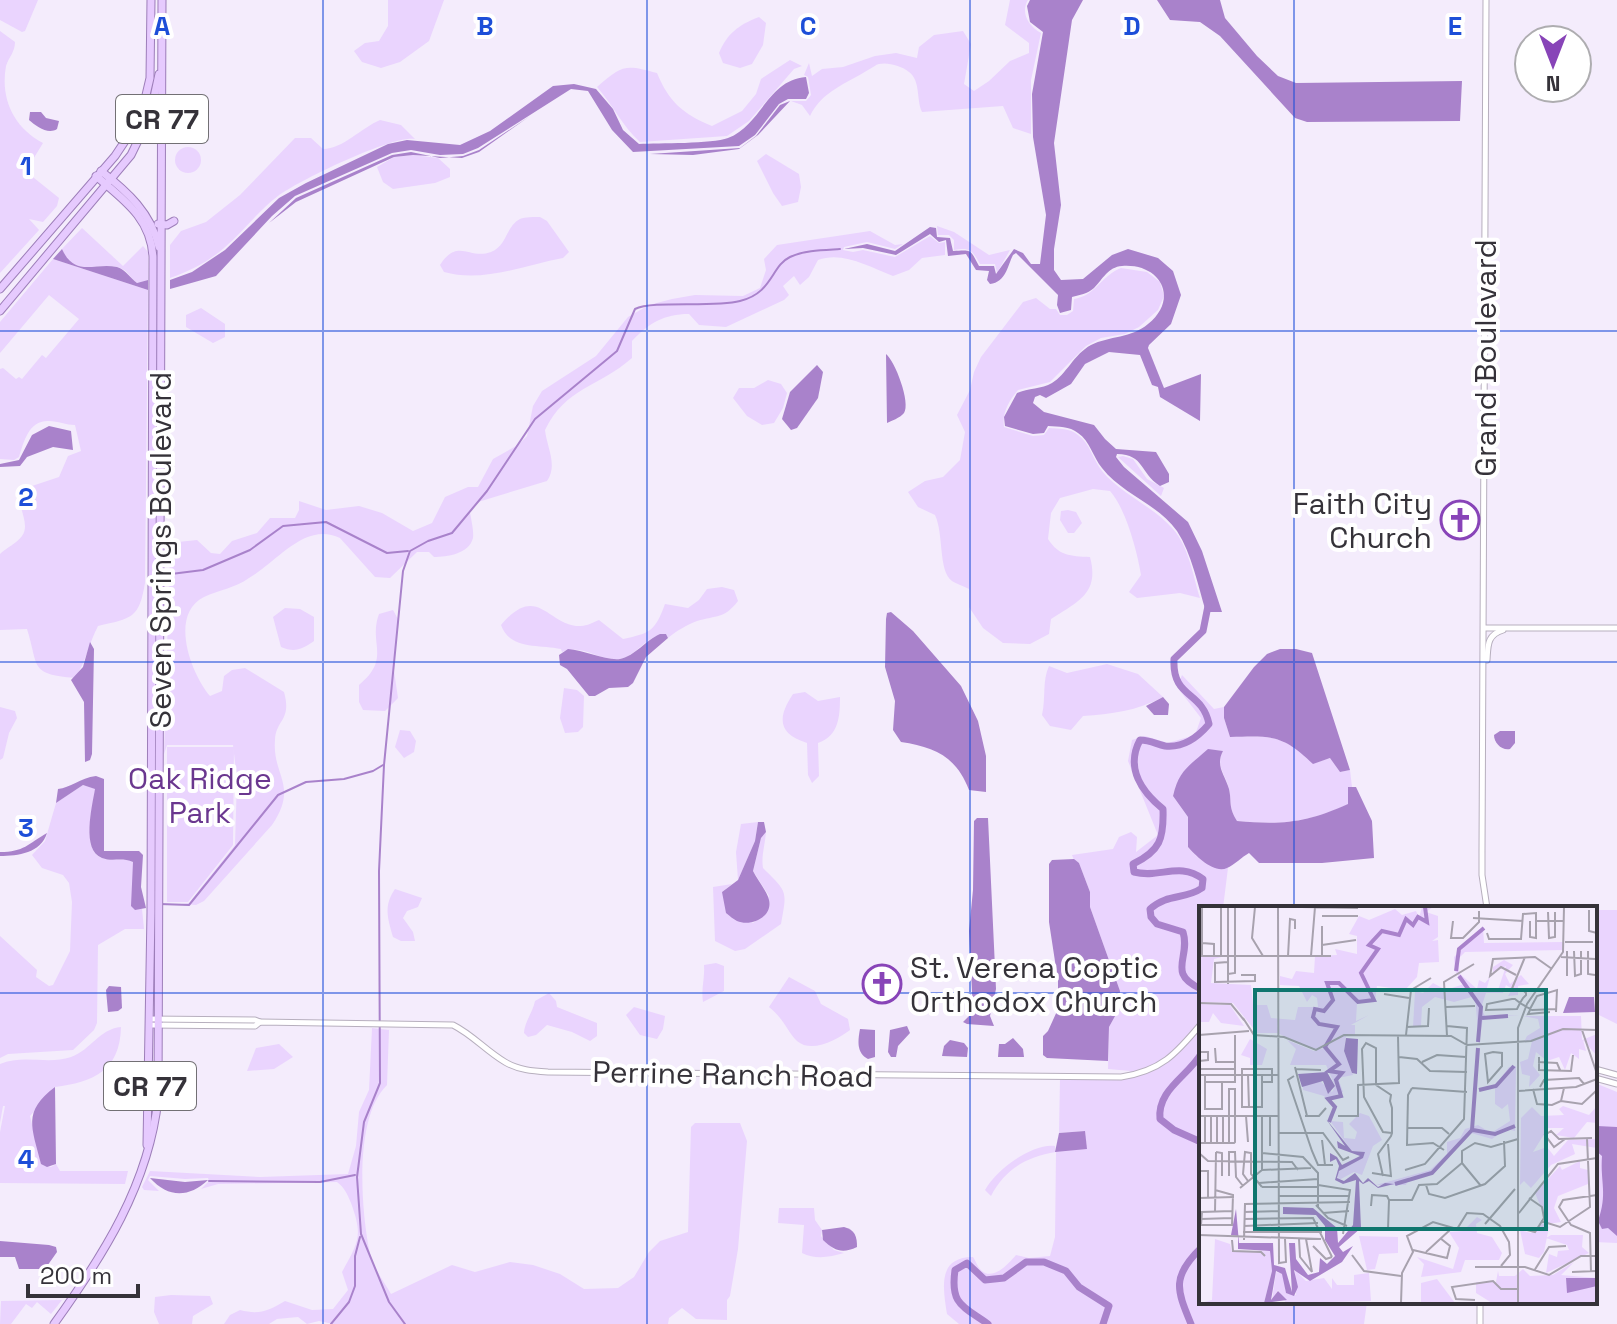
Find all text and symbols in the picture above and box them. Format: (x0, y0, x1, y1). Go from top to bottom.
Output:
text: A (154, 9, 171, 43)
text: B (476, 9, 494, 43)
text: C (800, 9, 816, 43)
text: D (1123, 9, 1141, 43)
text: E (1448, 9, 1462, 43)
north arrow (1513, 24, 1593, 104)
text: N (1546, 70, 1560, 98)
road number: CR 77 (116, 95, 208, 143)
text: 1 (20, 149, 32, 183)
street label: Grand Boulevard (1466, 239, 1505, 477)
street label: Seven Springs Boulevard (141, 372, 180, 728)
text: 2 (18, 480, 34, 514)
place label: Faith City Church (1293, 484, 1432, 557)
church icon: Faith City Church (1439, 499, 1481, 541)
park label: Oak Ridge Park (128, 759, 272, 832)
text: 3 (18, 811, 34, 845)
inset map (1199, 906, 1597, 1304)
place label: St. Verena Coptic Orthodox Church (910, 948, 1159, 1021)
church icon: St. Verena Coptic Orthodox Church (861, 963, 903, 1005)
street label: Perrine Ranch Road (592, 1052, 874, 1096)
road number: CR 77 (104, 1062, 196, 1110)
text: 4 (18, 1142, 34, 1176)
scale bar (28, 1248, 138, 1298)
text: 200 m (40, 1260, 112, 1291)

